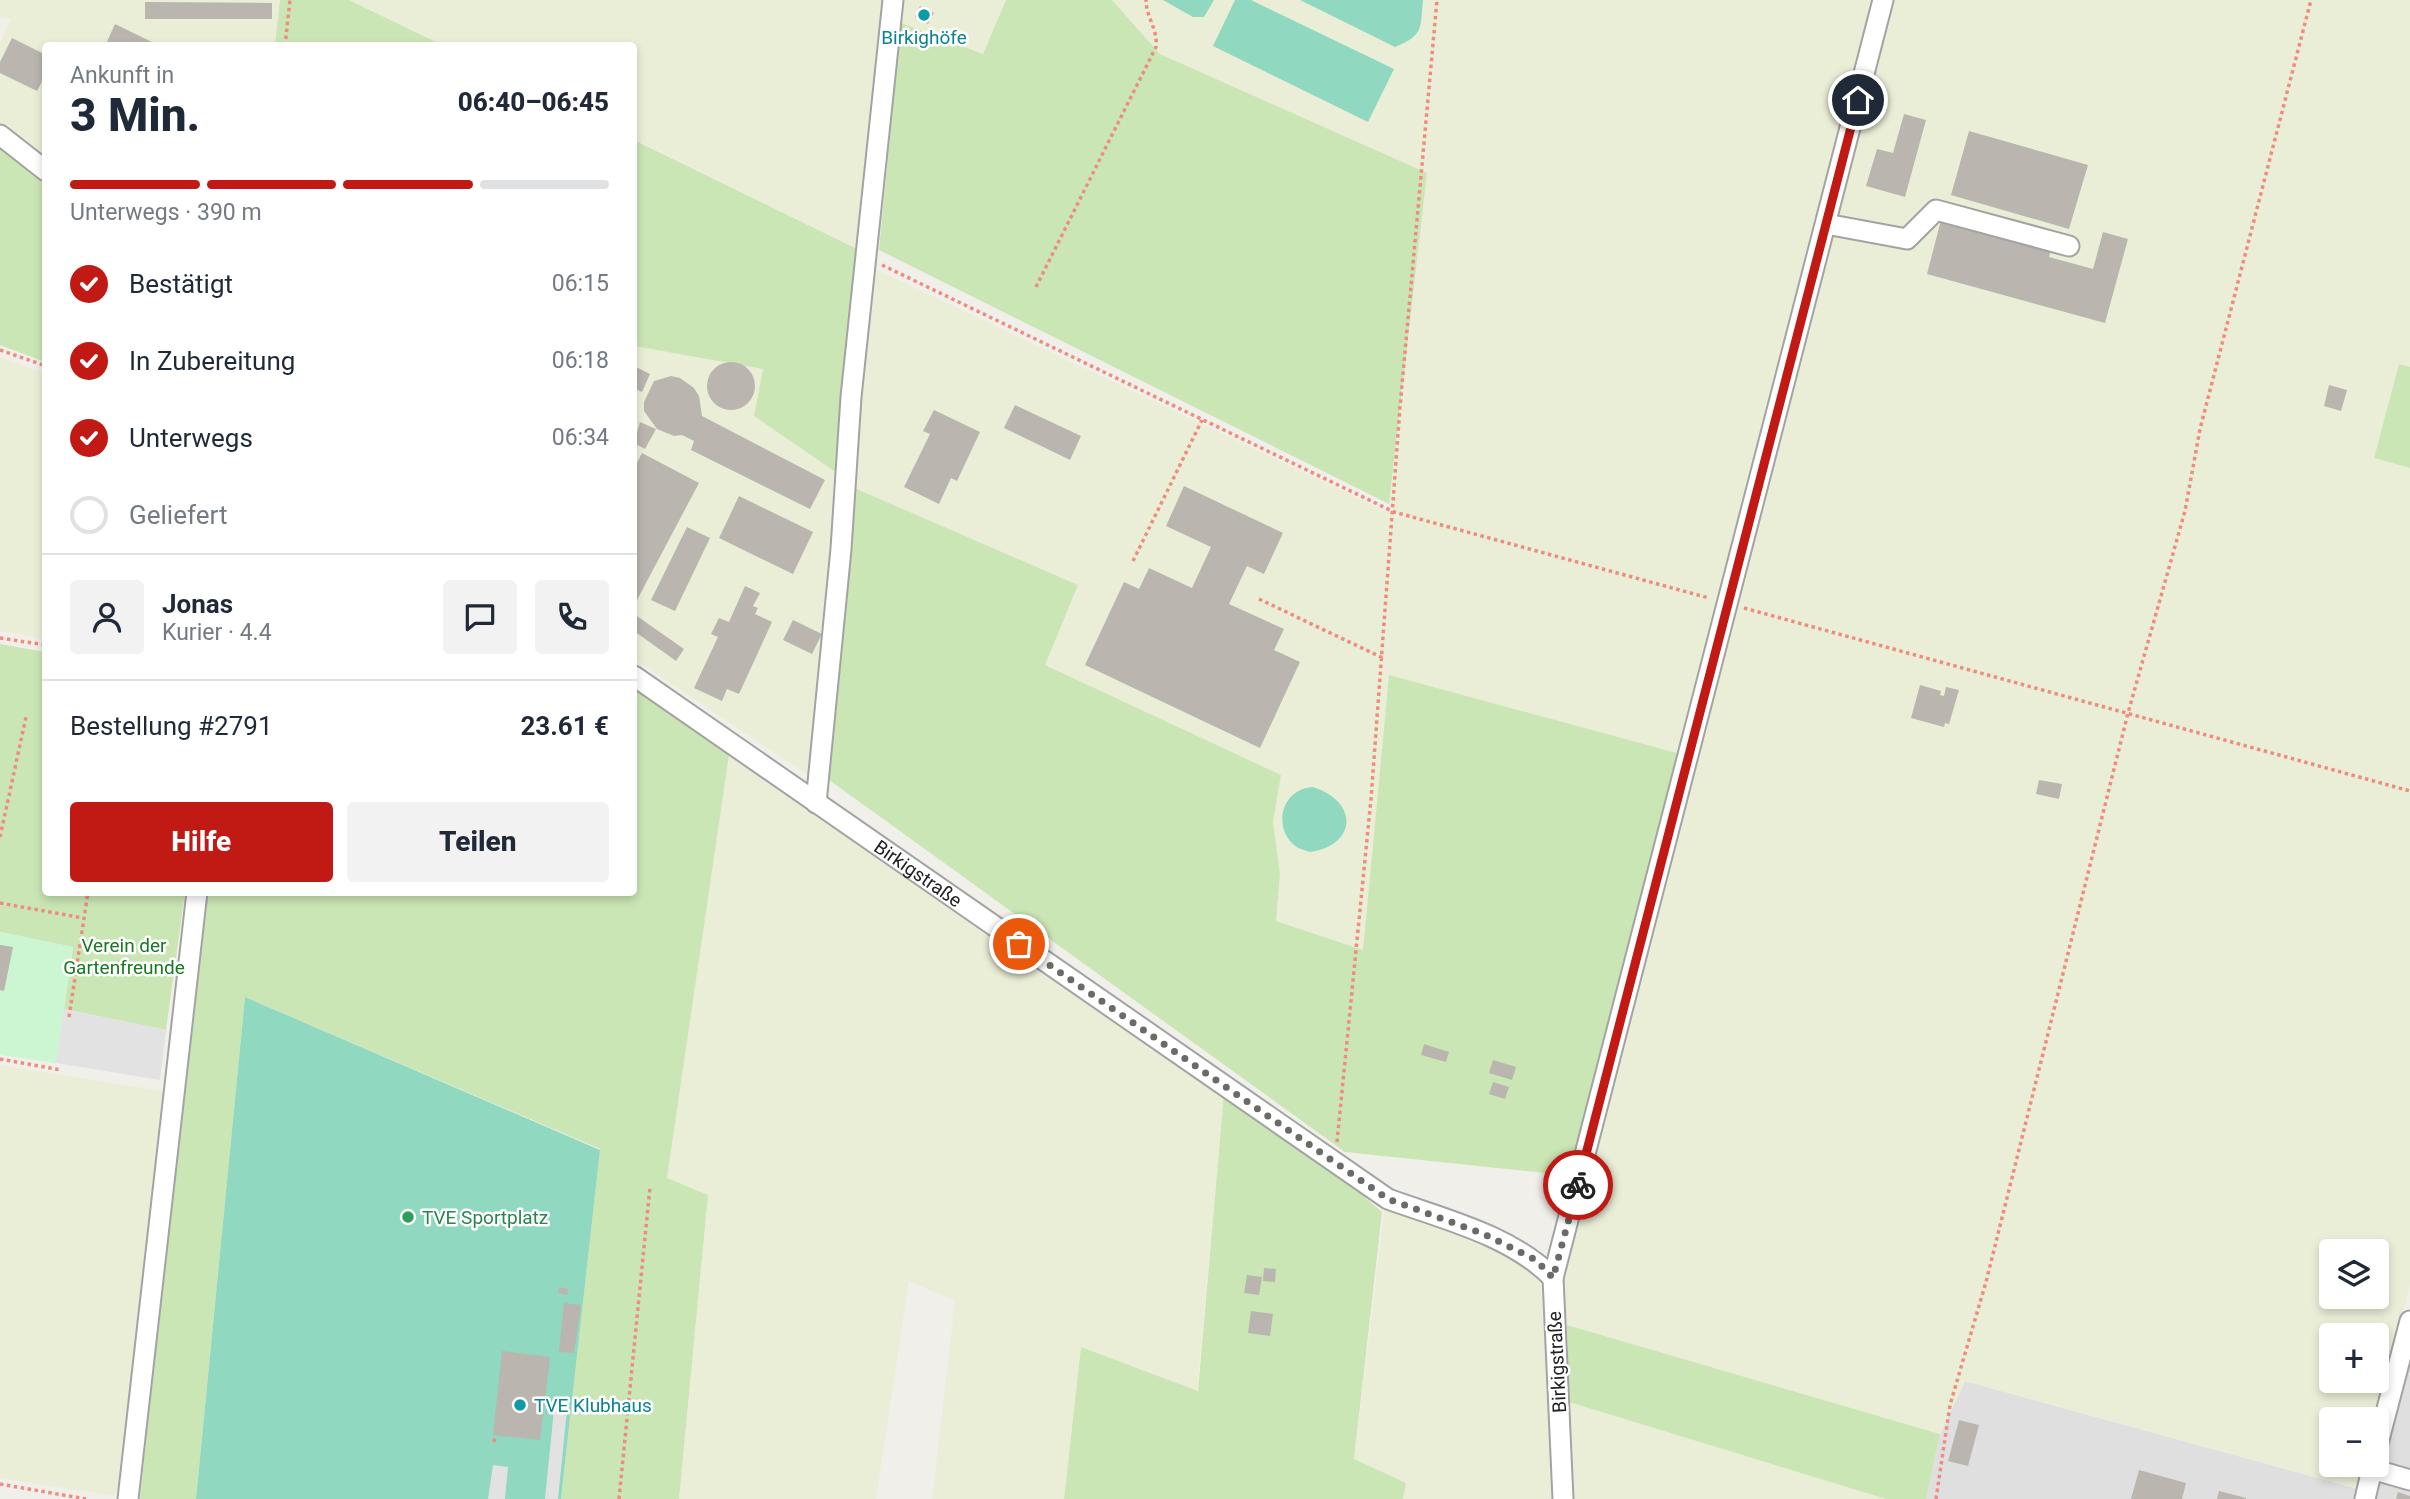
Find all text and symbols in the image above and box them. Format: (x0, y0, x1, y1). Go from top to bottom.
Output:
marker: Birkighöfe (916, 7, 932, 23)
place label: Birkighöfe (881, 26, 967, 49)
text: Ankunft in (70, 62, 174, 89)
pin (1828, 70, 1888, 130)
icon: home (1839, 81, 1877, 119)
text: 06:40–06:45 (458, 87, 609, 117)
text: 3 Min. (70, 88, 200, 142)
text: Unterwegs · 390 m (70, 199, 262, 226)
icon: check (70, 265, 108, 303)
text: Bestätigt (129, 269, 233, 299)
text: 06:15 (552, 270, 609, 297)
icon: check (70, 342, 108, 380)
text: In Zubereitung (129, 346, 295, 376)
text: 06:18 (552, 347, 609, 374)
icon: check (70, 419, 108, 457)
text: Unterwegs (129, 423, 253, 453)
text: 06:34 (552, 424, 609, 451)
text: Geliefert (129, 500, 227, 530)
button: person (70, 580, 144, 654)
button: chat (443, 580, 517, 654)
button: phone (535, 580, 609, 654)
text: Jonas (162, 589, 233, 619)
text: Kurier · 4.4 (162, 619, 272, 646)
text: Bestellung #2791 (70, 711, 273, 741)
text: 23.61 € (520, 711, 609, 741)
button: Hilfe (70, 802, 333, 882)
button: Teilen (347, 802, 609, 882)
street label: Birkigstraße (870, 835, 967, 912)
pin (989, 914, 1049, 974)
icon: bag (1000, 925, 1038, 963)
park label: Verein der Gartenfreunde (63, 934, 185, 979)
courier (1543, 1150, 1613, 1220)
icon: bike (1559, 1166, 1597, 1204)
place label: TVE Sportplatz (422, 1206, 548, 1229)
marker: TVE Sportplatz (400, 1209, 416, 1225)
map controls (2319, 1239, 2389, 1477)
button: layers (2319, 1239, 2389, 1309)
street label: Birkigstraße (1543, 1311, 1571, 1413)
button: + (2319, 1323, 2389, 1393)
place label: TVE Klubhaus (534, 1394, 652, 1417)
marker: TVE Klubhaus (512, 1397, 528, 1413)
button: − (2319, 1407, 2389, 1477)

